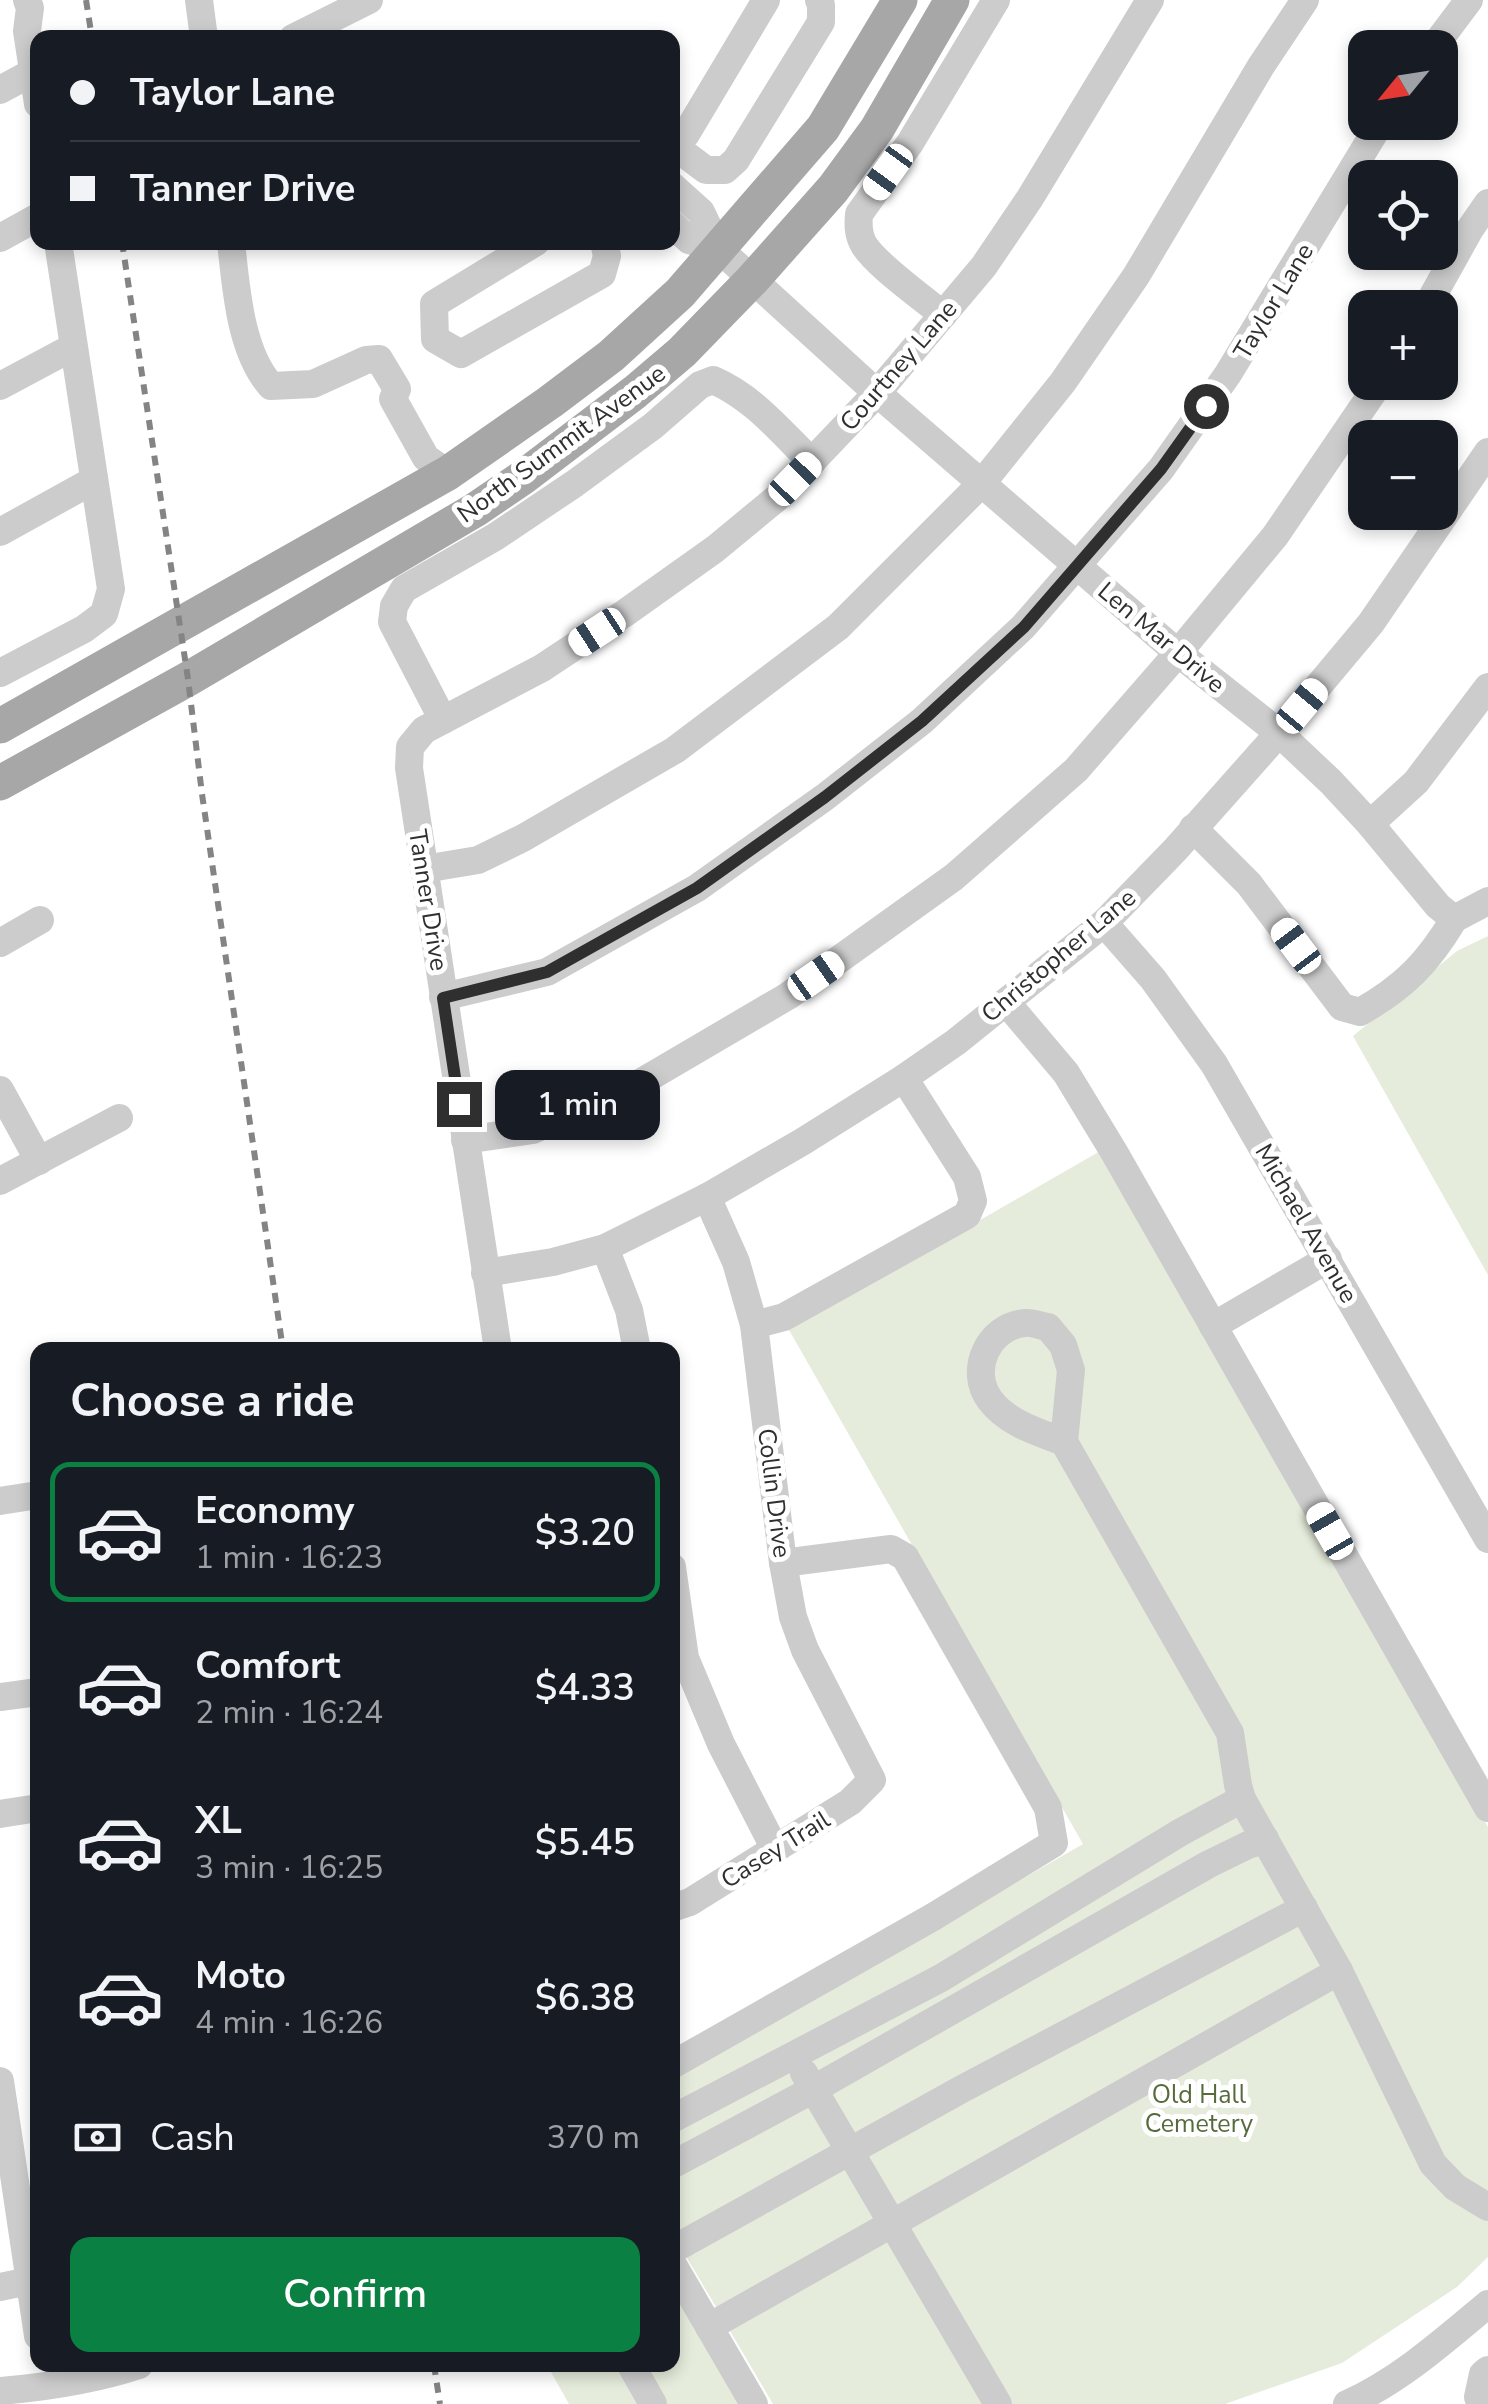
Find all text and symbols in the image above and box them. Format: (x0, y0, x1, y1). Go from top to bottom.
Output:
north arrow (1348, 30, 1458, 140)
map controls (1348, 30, 1458, 530)
text: Taylor Lane (130, 67, 335, 118)
car (858, 139, 918, 205)
button: locate (1348, 160, 1458, 270)
text: Tanner Drive (130, 163, 355, 214)
street label: Taylor Lane (1226, 237, 1322, 366)
button: + (1348, 290, 1458, 400)
street label: Courtney Lane (832, 293, 965, 438)
street label: North Summit Avenue (451, 357, 673, 531)
route start (1184, 384, 1229, 429)
button: − (1348, 420, 1458, 530)
car (763, 447, 827, 511)
street label: Len Mar Drive (1090, 574, 1232, 701)
car (564, 603, 630, 661)
car (1271, 673, 1333, 739)
street label: Tanner Drive (400, 827, 456, 973)
street label: Christopher Lane (974, 881, 1143, 1030)
car (1266, 913, 1326, 979)
car (783, 947, 849, 1005)
callout: 1 min (494, 1069, 659, 1139)
route end (437, 1082, 482, 1127)
text: 1 min (537, 1083, 618, 1126)
street label: Michael Avenue (1247, 1138, 1365, 1309)
text: Choose a ride (70, 1371, 355, 1432)
street label: Collin Drive (749, 1426, 799, 1560)
text: Economy (195, 1485, 354, 1536)
icon: car (75, 1487, 165, 1577)
car (1302, 1498, 1358, 1564)
text: $3.20 (535, 1507, 635, 1558)
text: 1 min · 16:23 (195, 1536, 383, 1579)
text: Comfort (195, 1640, 340, 1691)
icon: car (75, 1642, 165, 1732)
text: $4.33 (535, 1662, 635, 1713)
text: 2 min · 16:24 (195, 1691, 383, 1734)
text: XL (195, 1795, 242, 1846)
icon: car (75, 1797, 165, 1887)
street label: Casey Trail (715, 1803, 837, 1897)
text: $5.45 (535, 1817, 635, 1868)
text: 3 min · 16:25 (195, 1846, 383, 1889)
text: Moto (195, 1950, 286, 2001)
icon: car (75, 1952, 165, 2042)
text: $6.38 (535, 1972, 635, 2023)
text: 4 min · 16:26 (195, 2001, 383, 2044)
park label: Old Hall Cemetery (1145, 2078, 1253, 2141)
icon: cash (70, 2110, 125, 2165)
text: Cash (150, 2112, 235, 2163)
text: 370 m (547, 2116, 640, 2159)
button: Confirm (70, 2237, 640, 2352)

